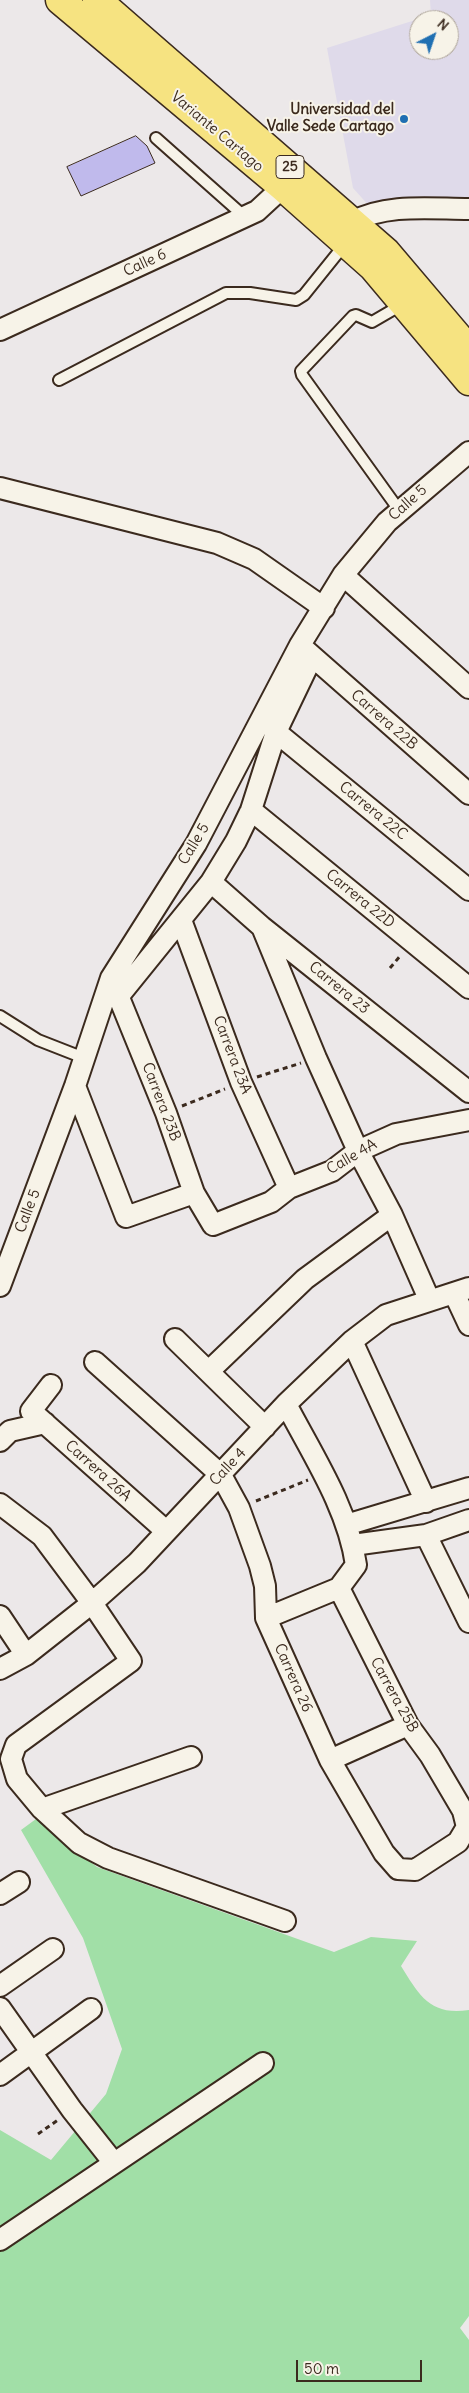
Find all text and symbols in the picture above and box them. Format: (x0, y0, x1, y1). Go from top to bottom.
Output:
north arrow (409, 10, 459, 60)
text: N (434, 14, 453, 34)
street label: Variante Cartago (167, 88, 267, 176)
place label: Universidad del Valle Sede Cartago (267, 101, 394, 136)
marker: Universidad del Valle Sede Cartago (398, 113, 410, 125)
road number: 25 (276, 156, 304, 178)
street label: Calle 6 (121, 245, 169, 281)
street label: Calle 5 (385, 481, 431, 525)
street label: Carrera 22B (347, 686, 421, 754)
street label: Carrera 22C (335, 778, 411, 844)
street label: Calle 5 (175, 820, 213, 868)
street label: Carrera 22D (322, 866, 398, 932)
street label: Carrera 23 (305, 958, 373, 1018)
street label: Carrera 23A (209, 1013, 255, 1097)
street label: Carrera 23B (138, 1060, 184, 1144)
street label: Calle 4A (324, 1135, 380, 1179)
street label: Calle 5 (11, 1187, 45, 1235)
street label: Carrera 26A (61, 1437, 135, 1505)
street label: Calle 4 (206, 1444, 250, 1490)
street label: Carrera 26 (270, 1641, 316, 1715)
street label: Carrera 25B (366, 1654, 422, 1736)
scale bar (299, 2350, 425, 2382)
text: 50 m (304, 2359, 339, 2378)

